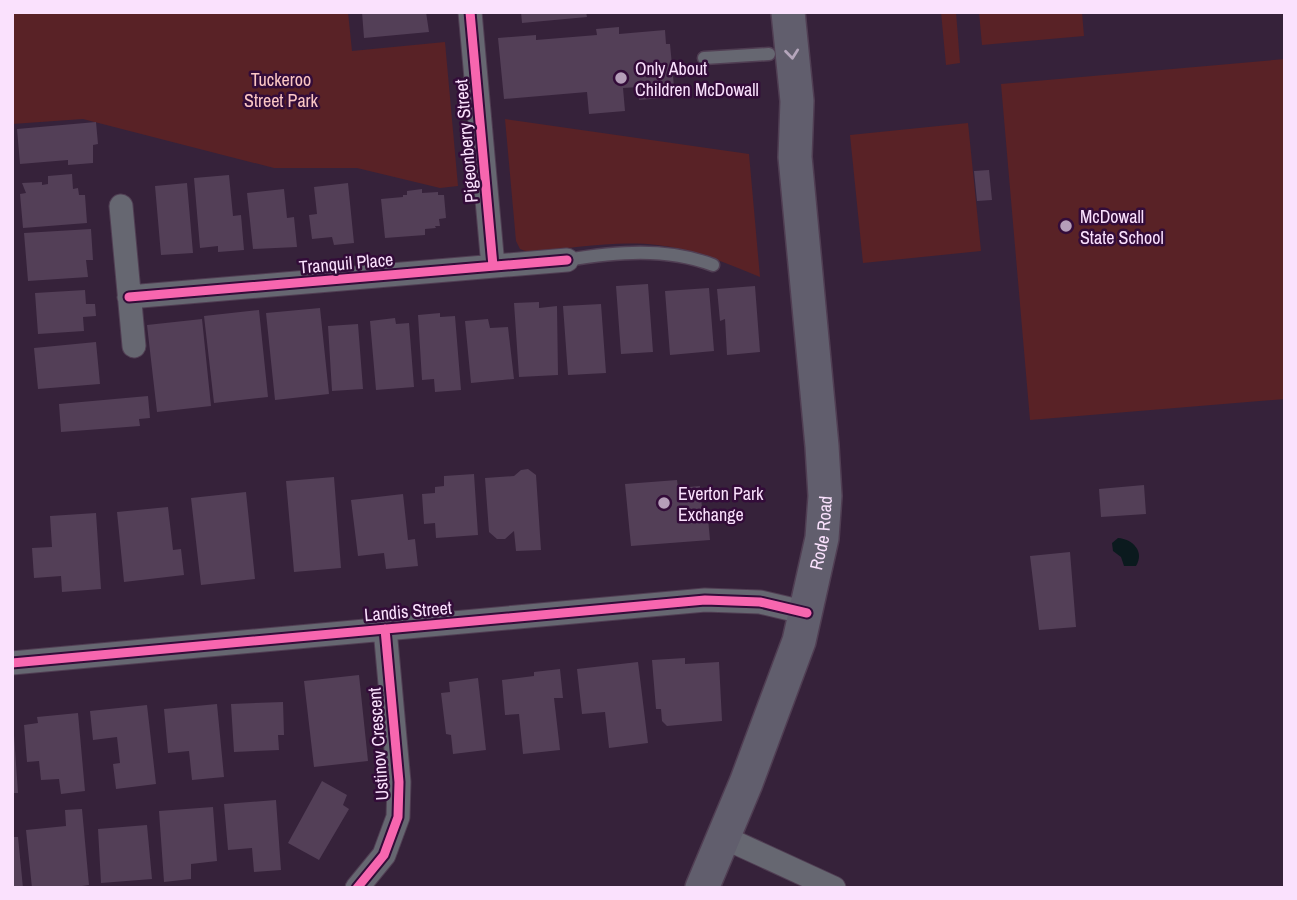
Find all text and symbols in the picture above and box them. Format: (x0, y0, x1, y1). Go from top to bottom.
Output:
one-way arrow (784, 49, 799, 60)
place label: Only About Children McDowall (635, 56, 759, 102)
park label: Tuckeroo Street Park (244, 67, 319, 113)
marker: Only About Children McDowall (613, 70, 629, 86)
street label: Pigeonberry Street (448, 78, 484, 204)
place label: McDowall State School (1080, 204, 1164, 250)
marker: McDowall State School (1058, 218, 1074, 234)
street label: Tranquil Place (298, 246, 394, 280)
place label: Everton Park Exchange (678, 481, 764, 527)
marker: Everton Park Exchange (656, 495, 672, 511)
street label: Rode Road (803, 495, 837, 572)
street label: Landis Street (363, 595, 453, 627)
street label: Ustinov Crescent (362, 687, 394, 801)

